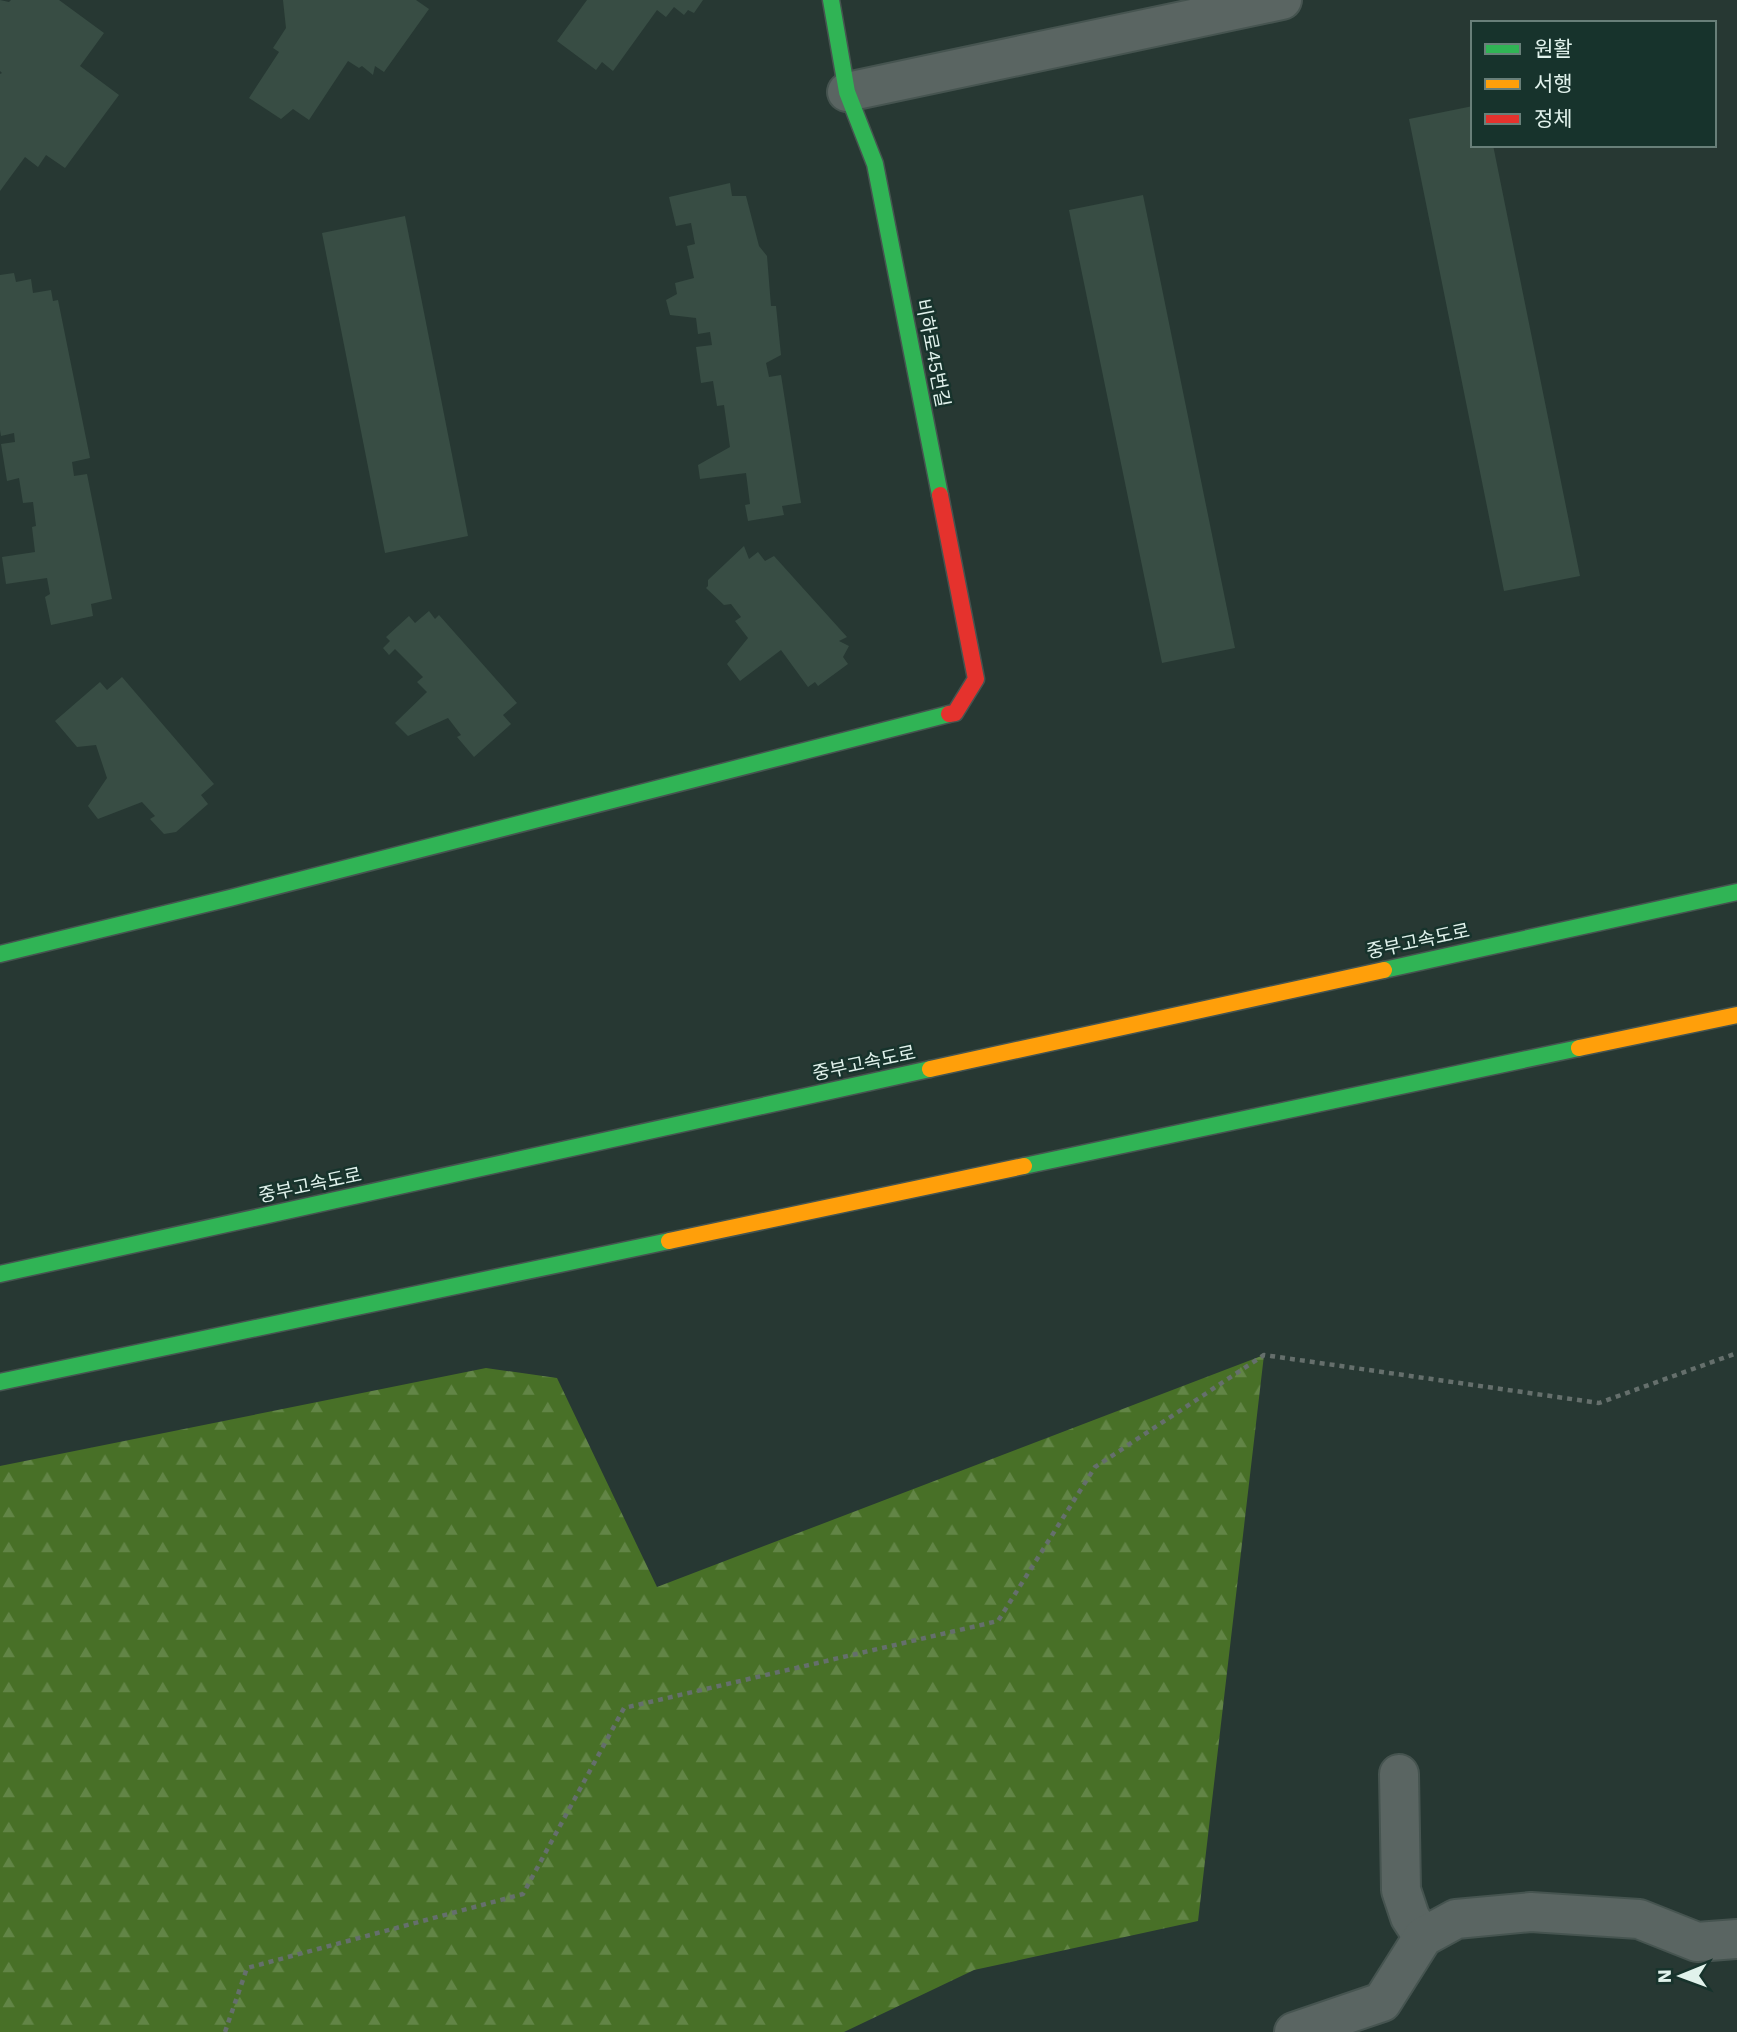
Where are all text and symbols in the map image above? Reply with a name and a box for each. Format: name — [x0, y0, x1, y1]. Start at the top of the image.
legend — [1471, 21, 1716, 147]
text: 원활 — [1534, 36, 1573, 61]
text: 서행 — [1534, 71, 1573, 96]
text: 정체 — [1534, 106, 1573, 131]
street label: 비하로45번길 — [911, 297, 955, 409]
street label: 중부고속도로 — [1364, 919, 1472, 963]
street label: 중부고속도로 — [810, 1041, 918, 1085]
street label: 중부고속도로 — [256, 1163, 364, 1207]
north arrow — [1646, 1941, 1716, 2011]
text: N — [1653, 1969, 1676, 1984]

